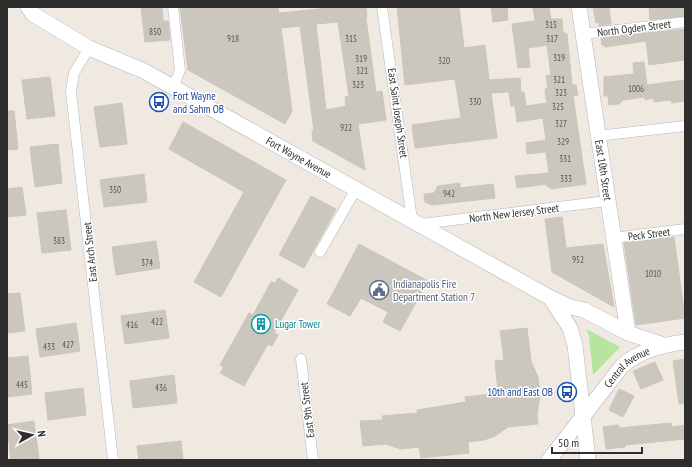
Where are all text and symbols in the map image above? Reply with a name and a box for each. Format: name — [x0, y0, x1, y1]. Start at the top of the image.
street label: North Ogden Street — [596, 17, 672, 39]
house number: 315 — [545, 19, 557, 30]
house number: 850 — [149, 26, 161, 37]
house number: 918 — [227, 33, 239, 44]
house number: 315 — [345, 33, 357, 44]
house number: 317 — [546, 33, 558, 44]
house number: 319 — [553, 52, 565, 63]
house number: 319 — [355, 53, 367, 64]
house number: 320 — [438, 55, 450, 66]
house number: 321 — [356, 65, 368, 76]
street label: East Saint Joseph Street — [385, 67, 411, 159]
house number: 321 — [553, 74, 565, 85]
house number: 323 — [352, 79, 364, 90]
house number: 1006 — [628, 83, 644, 94]
house number: 323 — [555, 87, 567, 98]
place label: Fort Wayne and Sahm OB — [173, 89, 224, 116]
bus stop icon: Fort Wayne and Sahm OB — [148, 91, 170, 113]
house number: 330 — [469, 96, 481, 107]
house number: 325 — [552, 101, 564, 112]
house number: 327 — [555, 118, 567, 129]
house number: 922 — [340, 122, 352, 133]
street label: Fort Wayne Avenue — [264, 134, 334, 181]
house number: 329 — [557, 136, 569, 147]
street label: East 10th Street — [592, 139, 615, 201]
house number: 331 — [559, 153, 571, 164]
house number: 333 — [560, 173, 572, 184]
house number: 350 — [109, 184, 121, 195]
house number: 942 — [443, 188, 455, 199]
street label: North New Jersey Street — [468, 201, 560, 225]
street label: East Arch Street — [80, 221, 100, 283]
street label: Peck Street — [627, 224, 671, 244]
house number: 383 — [53, 235, 65, 246]
house number: 952 — [572, 254, 584, 265]
house number: 374 — [141, 257, 153, 268]
house number: 1010 — [645, 268, 661, 279]
place label: Indianapolis Fire Department Station 7 — [393, 277, 475, 304]
public building icon: Indianapolis Fire Department Station 7 — [368, 279, 390, 301]
building icon: Lugar Tower — [250, 313, 272, 335]
house number: 422 — [151, 316, 163, 327]
place label: Lugar Tower — [275, 317, 321, 331]
house number: 416 — [126, 319, 138, 330]
house number: 427 — [62, 339, 74, 350]
house number: 433 — [43, 341, 55, 352]
street label: Central Avenue — [601, 343, 652, 390]
house number: 445 — [16, 379, 28, 390]
street label: East 9th Street — [297, 381, 317, 439]
bus stop icon: 10th and East OB — [556, 381, 578, 403]
house number: 436 — [155, 382, 167, 393]
place label: 10th and East OB — [487, 385, 553, 399]
north arrow — [12, 415, 52, 455]
scale bar — [552, 429, 642, 455]
text: N — [35, 430, 49, 438]
text: 50 m — [558, 435, 579, 450]

